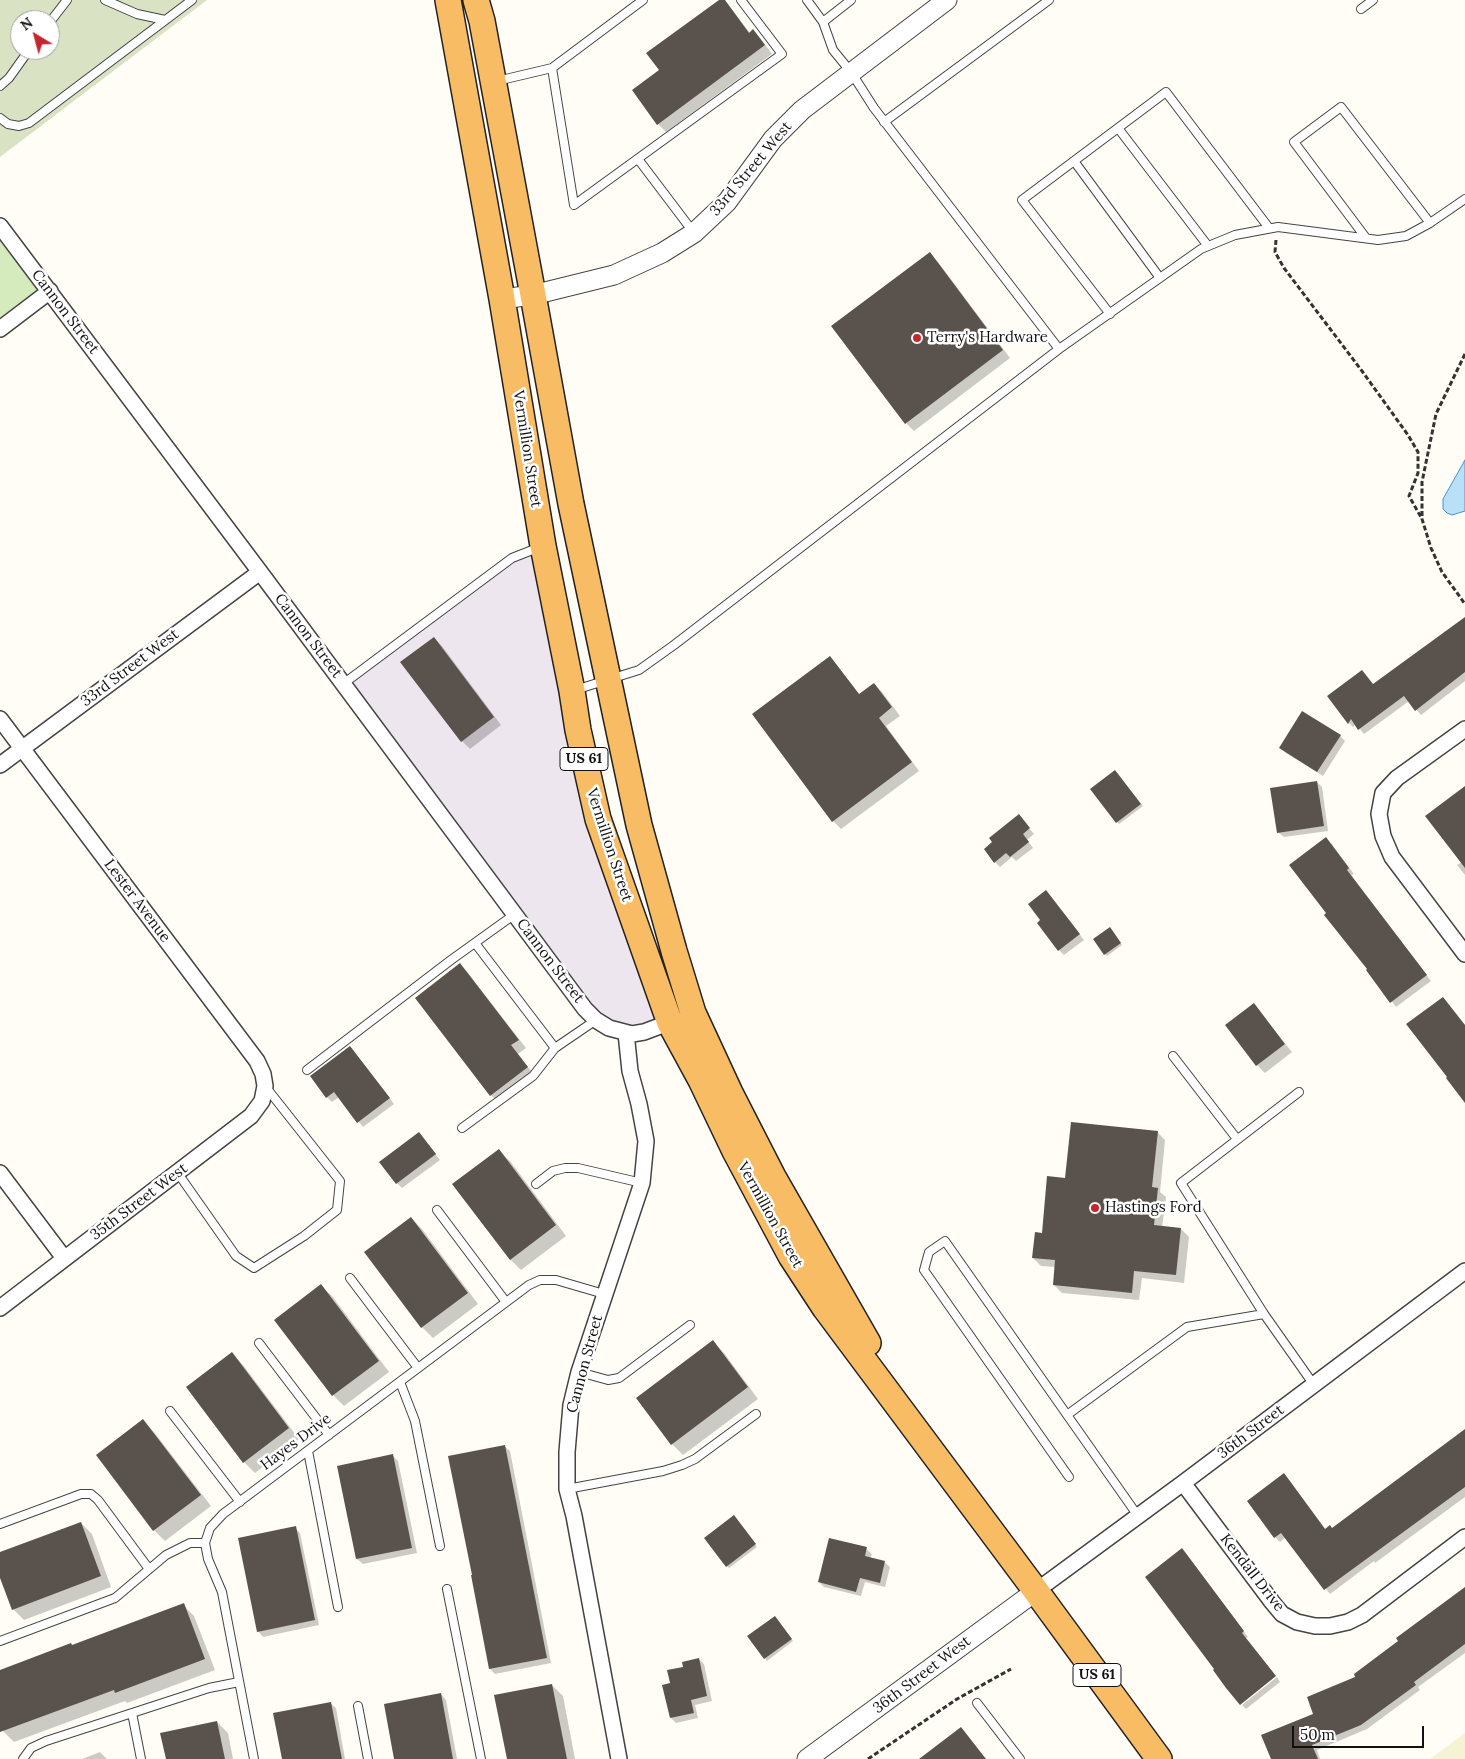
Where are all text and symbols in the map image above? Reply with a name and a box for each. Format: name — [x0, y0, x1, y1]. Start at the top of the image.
north arrow — [10, 10, 60, 60]
text: N — [17, 13, 36, 34]
street label: 33rd Street West — [706, 118, 796, 220]
street label: Cannon Street — [27, 266, 103, 358]
place label: Terry's Hardware — [927, 329, 1048, 347]
marker: Terry's Hardware — [911, 332, 923, 344]
street label: Vermillion Street — [509, 389, 545, 509]
street label: Cannon Street — [270, 590, 346, 682]
street label: 33rd Street West — [78, 625, 182, 711]
road number: US 61 — [560, 748, 608, 771]
street label: Vermillion Street — [582, 786, 636, 904]
street label: Lester Avenue — [100, 856, 174, 946]
street label: Cannon Street — [512, 915, 588, 1007]
street label: Vermillion Street — [733, 1159, 807, 1271]
street label: 35th Street West — [87, 1160, 191, 1244]
place label: Hastings Ford — [1105, 1199, 1202, 1217]
marker: Hastings Ford — [1089, 1202, 1101, 1214]
street label: Cannon Street — [563, 1313, 607, 1415]
street label: 36th Street — [1214, 1401, 1288, 1463]
street label: Hayes Drive — [257, 1410, 335, 1474]
street label: Kendall Drive — [1216, 1531, 1288, 1615]
street label: 36th Street West — [870, 1632, 974, 1718]
road number: US 61 — [1073, 1664, 1121, 1686]
scale bar — [1295, 1716, 1428, 1748]
text: 50 m — [1300, 1725, 1335, 1744]

